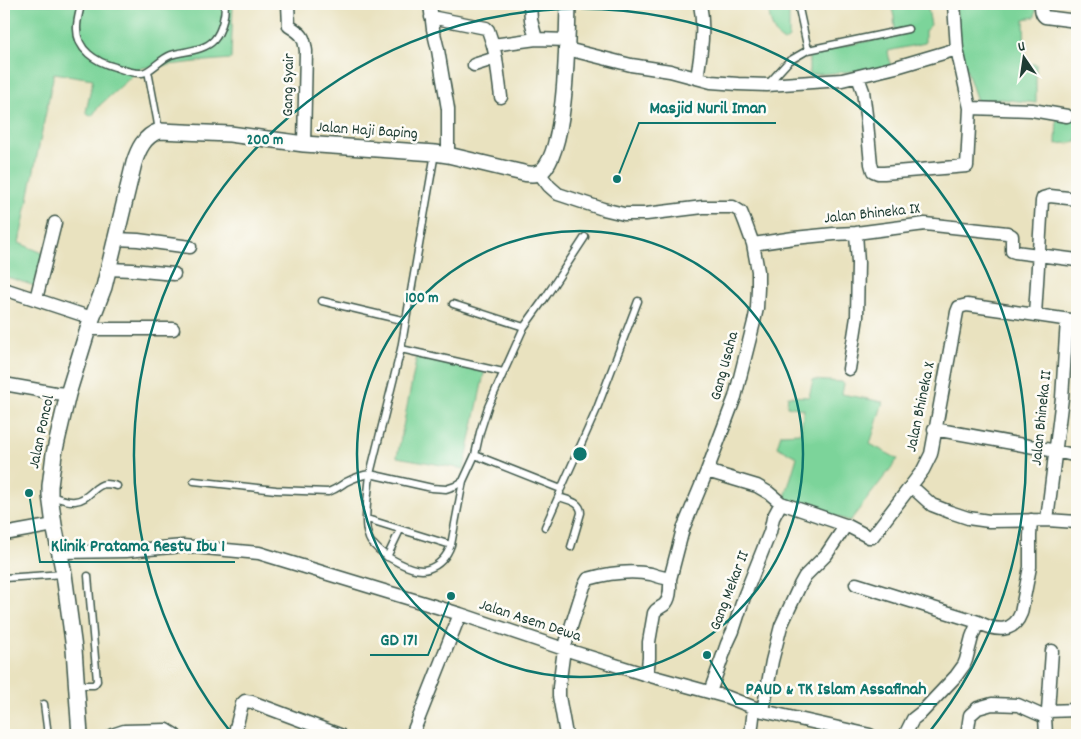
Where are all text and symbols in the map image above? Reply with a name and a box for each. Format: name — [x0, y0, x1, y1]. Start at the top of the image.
north arrow — [998, 32, 1048, 82]
text: U — [1016, 37, 1027, 58]
street label: Gang Syair — [277, 53, 301, 117]
callout: Masjid Nuril Iman — [639, 90, 776, 123]
text: Masjid Nuril Iman — [650, 97, 766, 122]
street label: Jalan Haji Baping — [315, 116, 419, 146]
text: 200 m — [247, 130, 283, 152]
street label: Jalan Bhineka IX — [823, 197, 921, 230]
text: 100 m — [405, 288, 439, 310]
street label: Gang Usaha — [705, 329, 745, 403]
street label: Jalan Bhineka X — [900, 360, 942, 454]
street label: Jalan Bhineka II — [1026, 369, 1058, 467]
street label: Jalan Poncol — [23, 393, 61, 471]
centre of rings — [571, 445, 589, 463]
callout: Klinik Pratama Restu Ibu 1 — [40, 529, 235, 562]
text: Klinik Pratama Restu Ibu 1 — [51, 535, 225, 560]
street label: Gang Mekar II — [704, 548, 756, 634]
street label: Jalan Asem Dewa — [476, 594, 584, 648]
callout: GD 171 — [370, 622, 428, 655]
text: GD 171 — [380, 629, 418, 654]
callout: PAUD & TK Islam Assafinah — [736, 671, 937, 704]
text: PAUD & TK Islam Assafinah — [746, 678, 926, 703]

